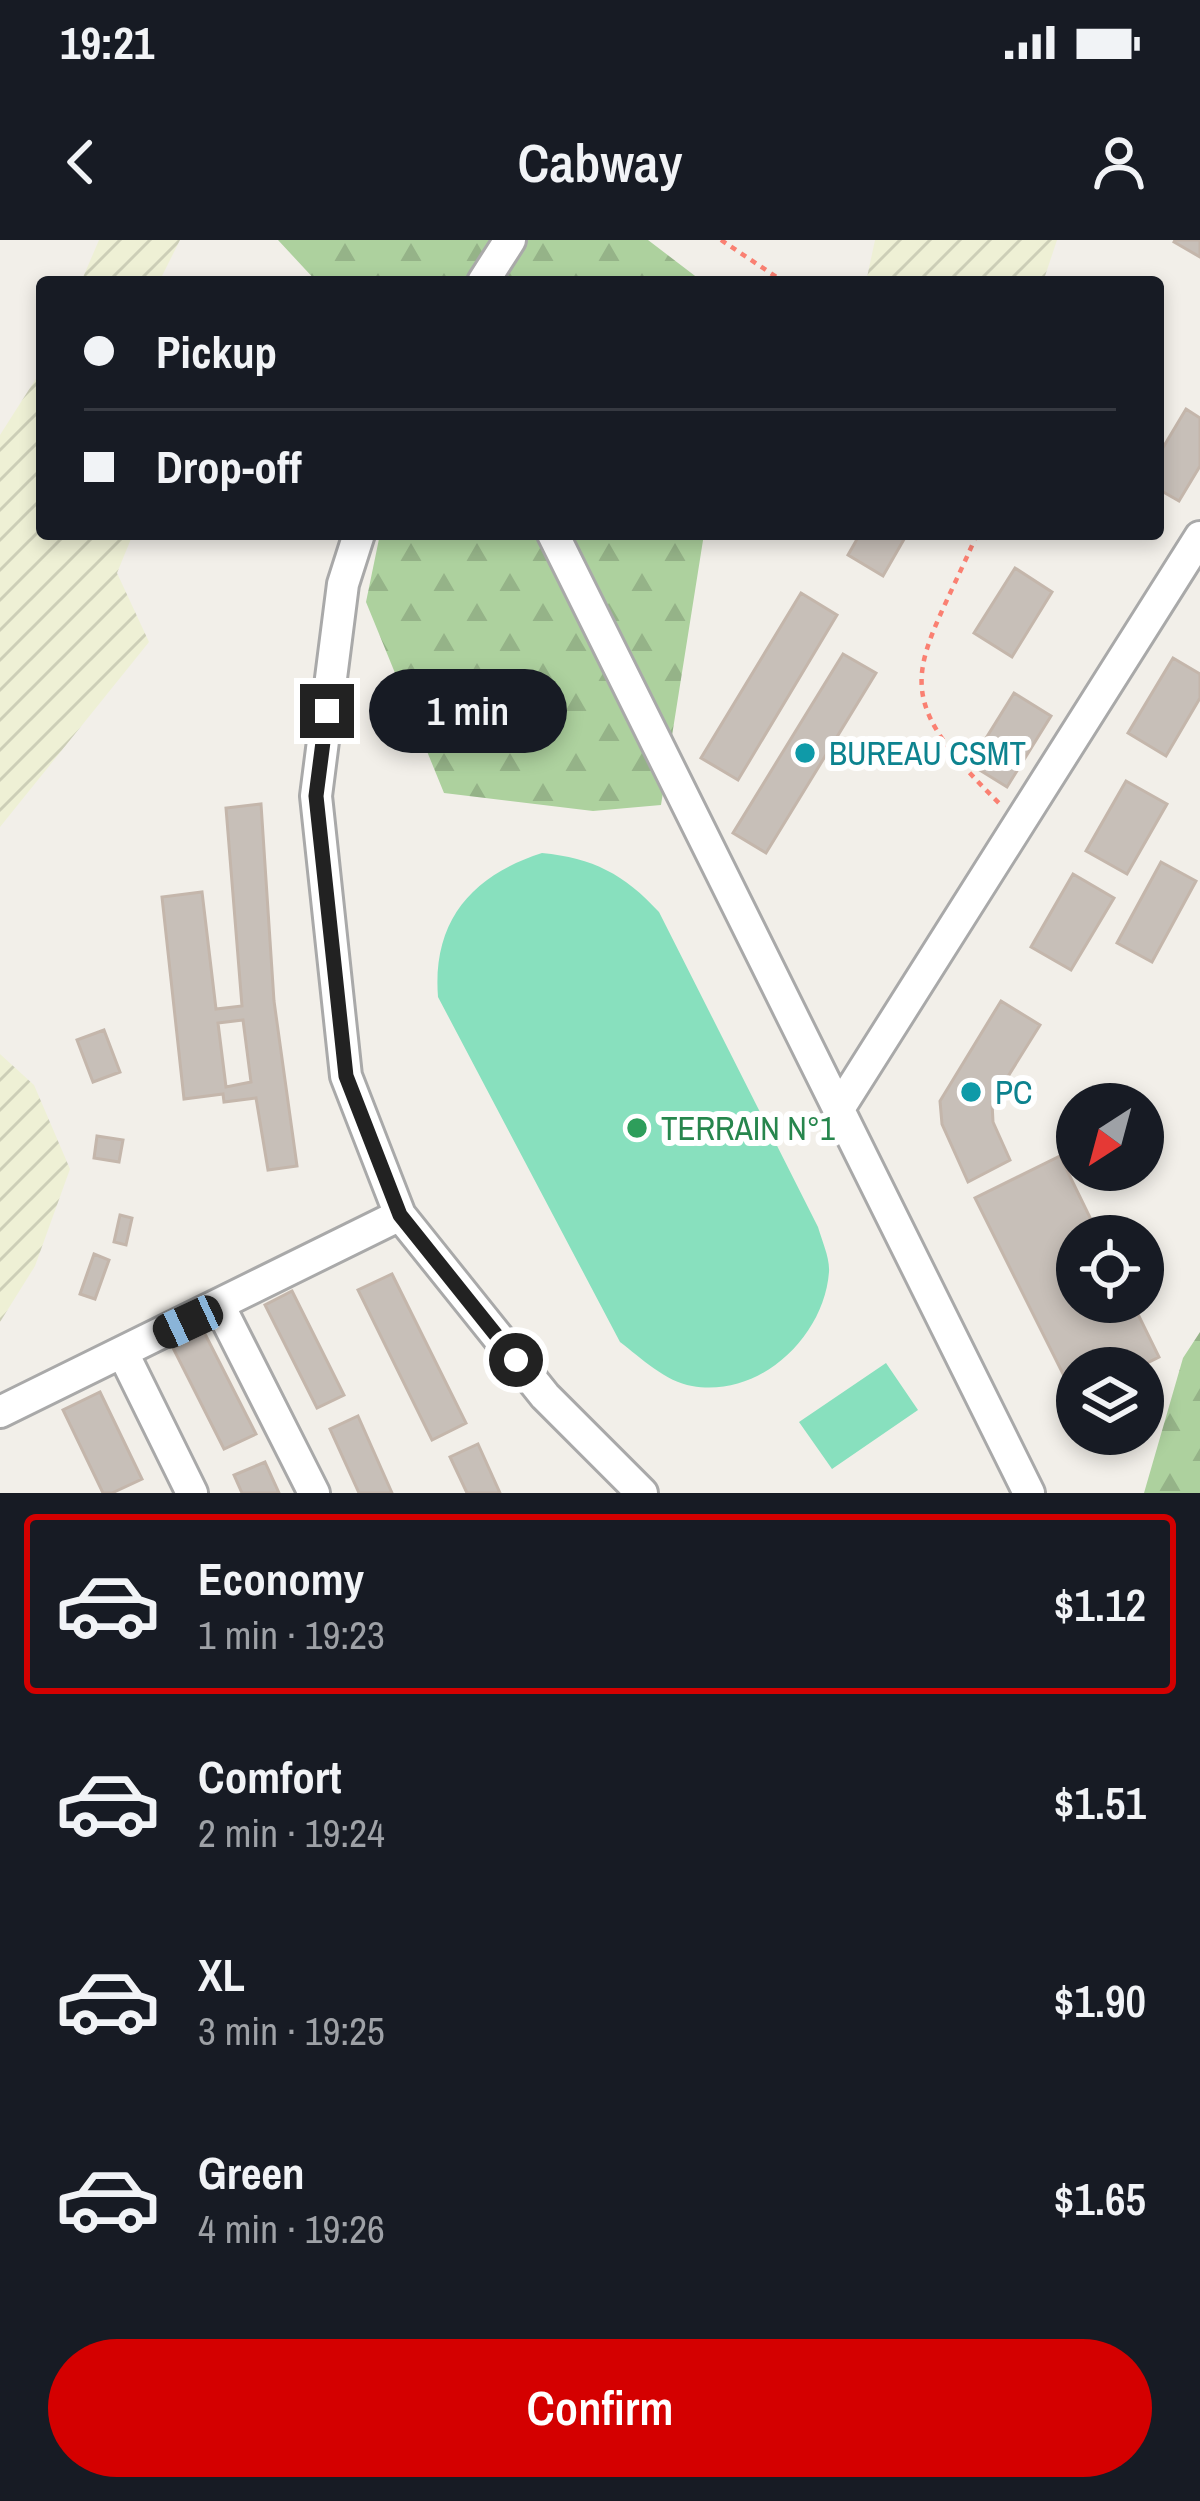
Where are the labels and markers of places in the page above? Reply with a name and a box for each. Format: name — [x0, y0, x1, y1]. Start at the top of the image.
place label: BUREAU CSMT — [829, 731, 1026, 775]
marker: BUREAU CSMT — [792, 740, 818, 766]
place label: PC — [995, 1070, 1033, 1114]
marker: PC — [958, 1079, 984, 1105]
place label: TERRAIN N°1 — [661, 1106, 835, 1150]
marker: TERRAIN N°1 — [624, 1115, 650, 1141]

